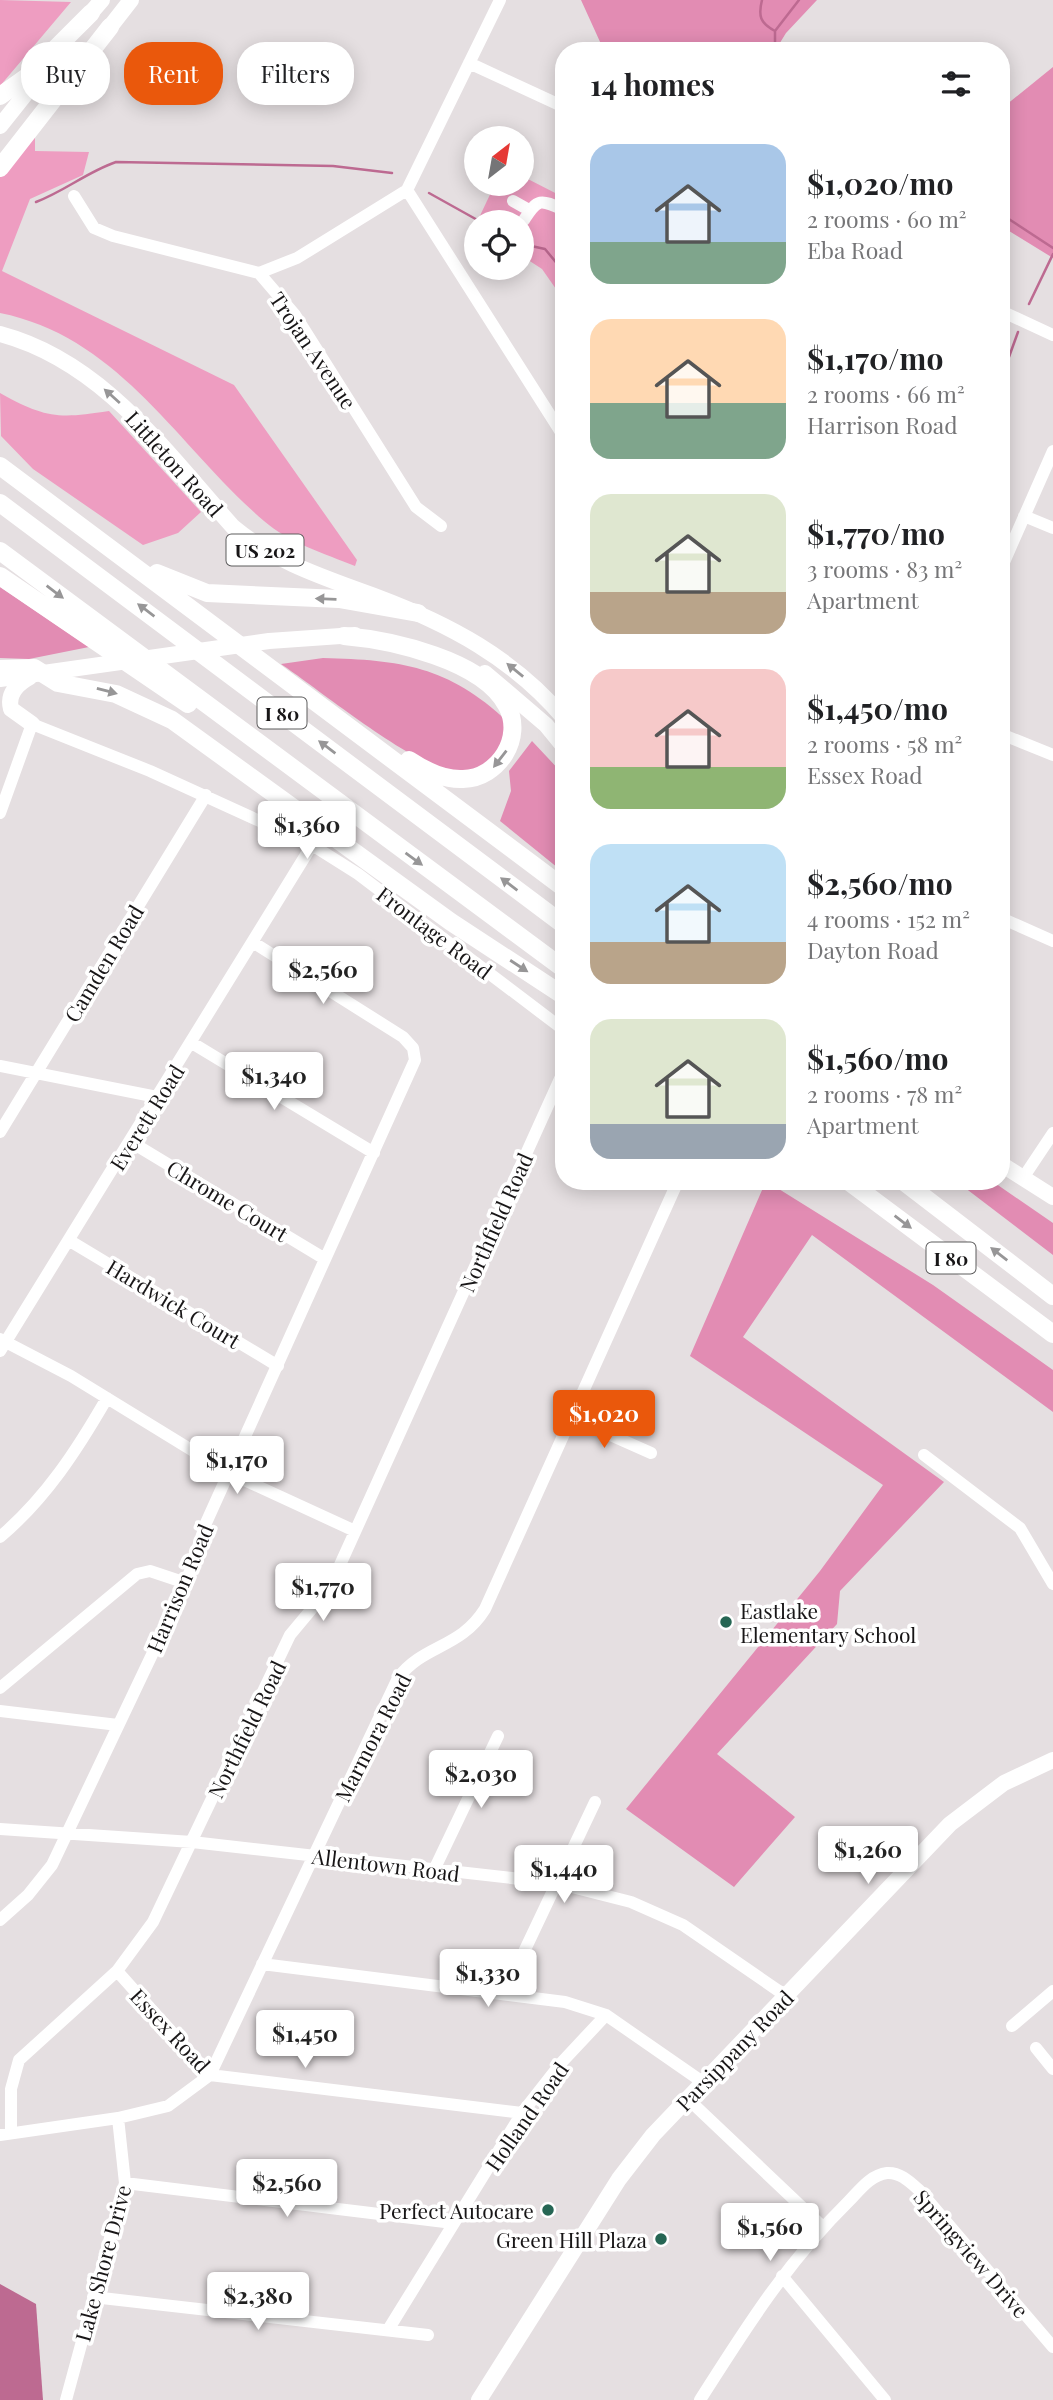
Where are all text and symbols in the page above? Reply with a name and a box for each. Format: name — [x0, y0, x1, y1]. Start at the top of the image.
chip: Buy — [21, 42, 110, 105]
chip: Rent — [124, 42, 223, 105]
chip: Filters — [237, 42, 354, 105]
text: 14 homes — [590, 64, 715, 104]
icon: filters — [937, 65, 975, 103]
north arrow — [464, 126, 534, 196]
map controls — [464, 126, 534, 280]
text: $1,020/mo — [807, 163, 953, 203]
icon: home — [646, 172, 730, 256]
text: 2 rooms · 60 m² — [807, 203, 967, 234]
button: locate — [464, 210, 534, 280]
text: Eba Road — [807, 234, 903, 265]
street label: Trojan Avenue — [264, 286, 364, 414]
text: $1,170/mo — [807, 338, 943, 378]
icon: home — [646, 347, 730, 431]
text: 2 rooms · 66 m² — [807, 378, 965, 409]
one-way arrow — [103, 388, 121, 404]
street label: Littleton Road — [120, 404, 230, 522]
text: Harrison Road — [807, 409, 958, 440]
text: $1,770/mo — [807, 513, 945, 553]
icon: home — [646, 522, 730, 606]
road number: US 202 — [226, 534, 304, 566]
text: 3 rooms · 83 m² — [807, 553, 962, 584]
one-way arrow — [46, 584, 64, 598]
text: Apartment — [807, 584, 919, 615]
one-way arrow — [315, 593, 337, 604]
one-way arrow — [137, 603, 155, 618]
one-way arrow — [507, 663, 524, 678]
one-way arrow — [96, 687, 117, 697]
text: $1,450/mo — [807, 688, 948, 728]
icon: home — [646, 697, 730, 781]
road number: I 80 — [258, 698, 306, 728]
text: 2 rooms · 58 m² — [807, 728, 962, 759]
one-way arrow — [319, 740, 337, 755]
one-way arrow — [493, 749, 508, 767]
text: Essex Road — [807, 759, 923, 790]
pin: $1,360 — [250, 802, 364, 861]
text: $1,360 — [274, 808, 340, 839]
one-way arrow — [405, 852, 423, 866]
text: $2,560/mo — [807, 863, 953, 903]
icon: home — [646, 872, 730, 956]
one-way arrow — [500, 878, 518, 892]
street label: Frontage Road — [372, 879, 498, 985]
street label: Camden Road — [57, 899, 149, 1027]
text: 4 rooms · 152 m² — [807, 903, 970, 934]
text: Dayton Road — [807, 934, 939, 965]
pin: $2,560 — [266, 946, 380, 1006]
text: $2,560 — [288, 953, 358, 984]
one-way arrow — [509, 960, 528, 973]
text: $1,560/mo — [807, 1038, 949, 1078]
icon: home — [646, 1047, 730, 1131]
pin: $1,340 — [217, 1052, 331, 1112]
street label: Everett Road — [102, 1059, 190, 1175]
text: $1,340 — [241, 1059, 307, 1090]
text: 2 rooms · 78 m² — [807, 1078, 962, 1109]
text: Apartment — [807, 1109, 919, 1140]
street label: Northfield Road — [452, 1148, 538, 1296]
street label: Chrome Court — [162, 1153, 294, 1247]
one-way arrow — [894, 1215, 912, 1229]
road number: I 80 — [926, 1242, 976, 1274]
one-way arrow — [990, 1247, 1008, 1261]
street label: Hardwick Court — [102, 1252, 247, 1354]
pin: $1,020 — [547, 1390, 661, 1450]
text: $1,020 — [569, 1397, 639, 1428]
pin: $1,170 — [180, 1436, 294, 1496]
text: $1,170 — [206, 1443, 268, 1474]
street label: Harrison Road — [139, 1519, 219, 1657]
pin: $1,770 — [266, 1564, 380, 1623]
text: $1,770 — [291, 1570, 355, 1601]
place label: Eastlake Elementary School — [740, 1596, 916, 1648]
marker: Eastlake Elementary School — [718, 1614, 734, 1630]
street label: Northfield Road — [201, 1656, 291, 1802]
street label: Marmora Road — [328, 1668, 416, 1806]
pin: $2,030 — [424, 1750, 538, 1810]
text: $2,030 — [445, 1757, 517, 1788]
pin: $1,260 — [811, 1826, 925, 1886]
text: $1,260 — [834, 1833, 902, 1864]
street label: Allentown Road — [310, 1841, 462, 1887]
pin: $1,440 — [507, 1846, 621, 1905]
text: $1,440 — [530, 1852, 598, 1883]
pin: $1,330 — [431, 1950, 545, 2009]
text: $1,330 — [456, 1956, 520, 1987]
street label: Essex Road — [125, 1982, 217, 2078]
street label: Parsippany Road — [669, 1984, 799, 2116]
pin: $1,450 — [248, 2010, 362, 2070]
text: $1,450 — [272, 2017, 338, 2048]
street label: Holland Road — [478, 2056, 574, 2176]
pin: $2,560 — [230, 2160, 344, 2219]
text: $2,560 — [252, 2166, 322, 2197]
street label: Lake Shore Drive — [68, 2182, 136, 2344]
street label: Springview Drive — [908, 2183, 1036, 2323]
place label: Perfect Autocare — [379, 2196, 534, 2224]
marker: Perfect Autocare — [540, 2202, 556, 2218]
pin: $1,560 — [713, 2204, 827, 2263]
text: $1,560 — [737, 2210, 803, 2241]
place label: Green Hill Plaza — [496, 2225, 648, 2253]
marker: Green Hill Plaza — [653, 2231, 669, 2247]
pin: $2,380 — [201, 2272, 315, 2332]
text: $2,380 — [223, 2279, 293, 2310]

